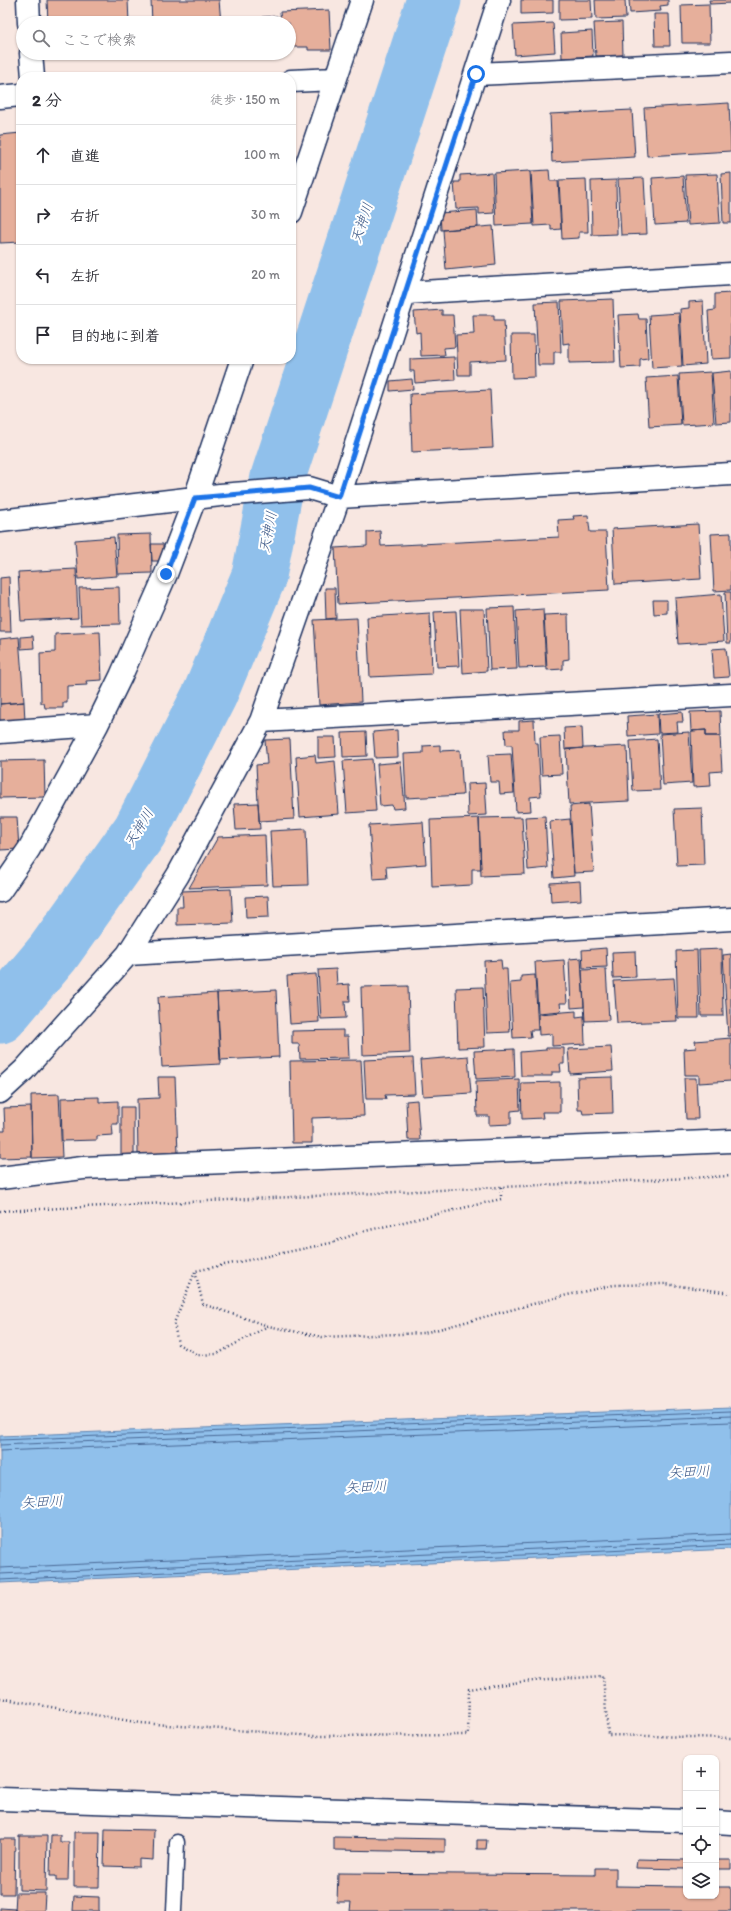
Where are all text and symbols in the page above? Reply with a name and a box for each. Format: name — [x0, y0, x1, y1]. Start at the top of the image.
search box — [16, 16, 296, 60]
icon: search — [30, 27, 52, 49]
text: ここで検索 — [62, 31, 137, 49]
route start — [467, 65, 485, 83]
text: 2 分 — [32, 90, 62, 110]
text: 徒歩 · 150 m — [210, 92, 280, 107]
icon: ahead — [32, 144, 54, 166]
text: 直進 — [70, 147, 100, 165]
text: 100 m — [244, 147, 280, 162]
water label: 天神川 — [347, 200, 377, 246]
icon: right — [32, 204, 54, 226]
text: 右折 — [70, 207, 100, 225]
text: 30 m — [251, 207, 280, 222]
icon: left — [32, 264, 54, 286]
text: 左折 — [70, 267, 100, 285]
text: 20 m — [251, 267, 280, 282]
icon: arrive — [32, 324, 54, 346]
text: 目的地に到着 — [70, 327, 160, 345]
water label: 天神川 — [256, 510, 280, 554]
route end — [157, 565, 175, 583]
water label: 天神川 — [121, 806, 157, 850]
water label: 矢田川 — [668, 1462, 710, 1482]
water label: 矢田川 — [345, 1477, 387, 1497]
water label: 矢田川 — [21, 1492, 63, 1512]
map controls — [683, 1755, 719, 1899]
button: + — [683, 1755, 719, 1791]
button: − — [683, 1791, 719, 1827]
button: locate — [683, 1827, 719, 1863]
button: layers — [683, 1863, 719, 1899]

